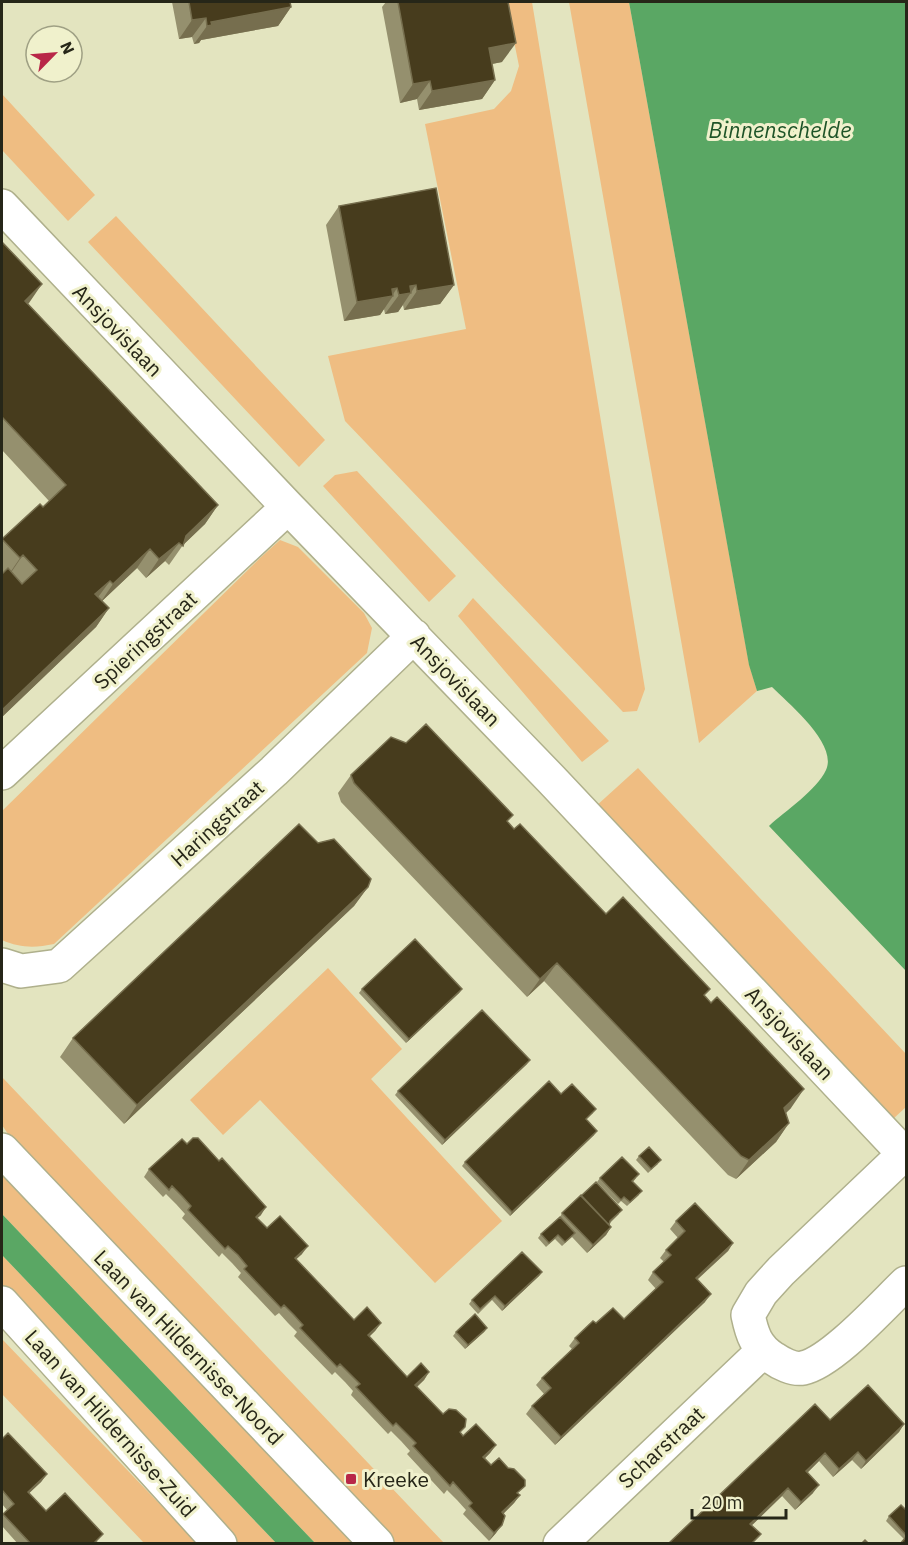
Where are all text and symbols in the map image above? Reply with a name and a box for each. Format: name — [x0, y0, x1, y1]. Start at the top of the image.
north arrow — [24, 24, 84, 84]
text: N — [56, 38, 79, 57]
water label: Binnenschelde — [709, 115, 851, 144]
street label: Ansjovislaan — [67, 278, 169, 382]
street label: Spieringstraat — [87, 585, 203, 695]
street label: Ansjovislaan — [405, 628, 507, 732]
street label: Haringstraat — [164, 773, 270, 873]
street label: Ansjovislaan — [739, 980, 841, 1086]
street label: Laan van Hildernisse-Noord — [88, 1243, 290, 1451]
street label: Laan van Hildernisse-Zuid — [19, 1323, 203, 1523]
street label: Scharstraat — [612, 1400, 710, 1494]
place label: Kreeke — [363, 1465, 429, 1493]
marker: Kreeke — [344, 1472, 358, 1486]
scale bar — [692, 1482, 786, 1520]
text: 20 m — [701, 1491, 743, 1514]

